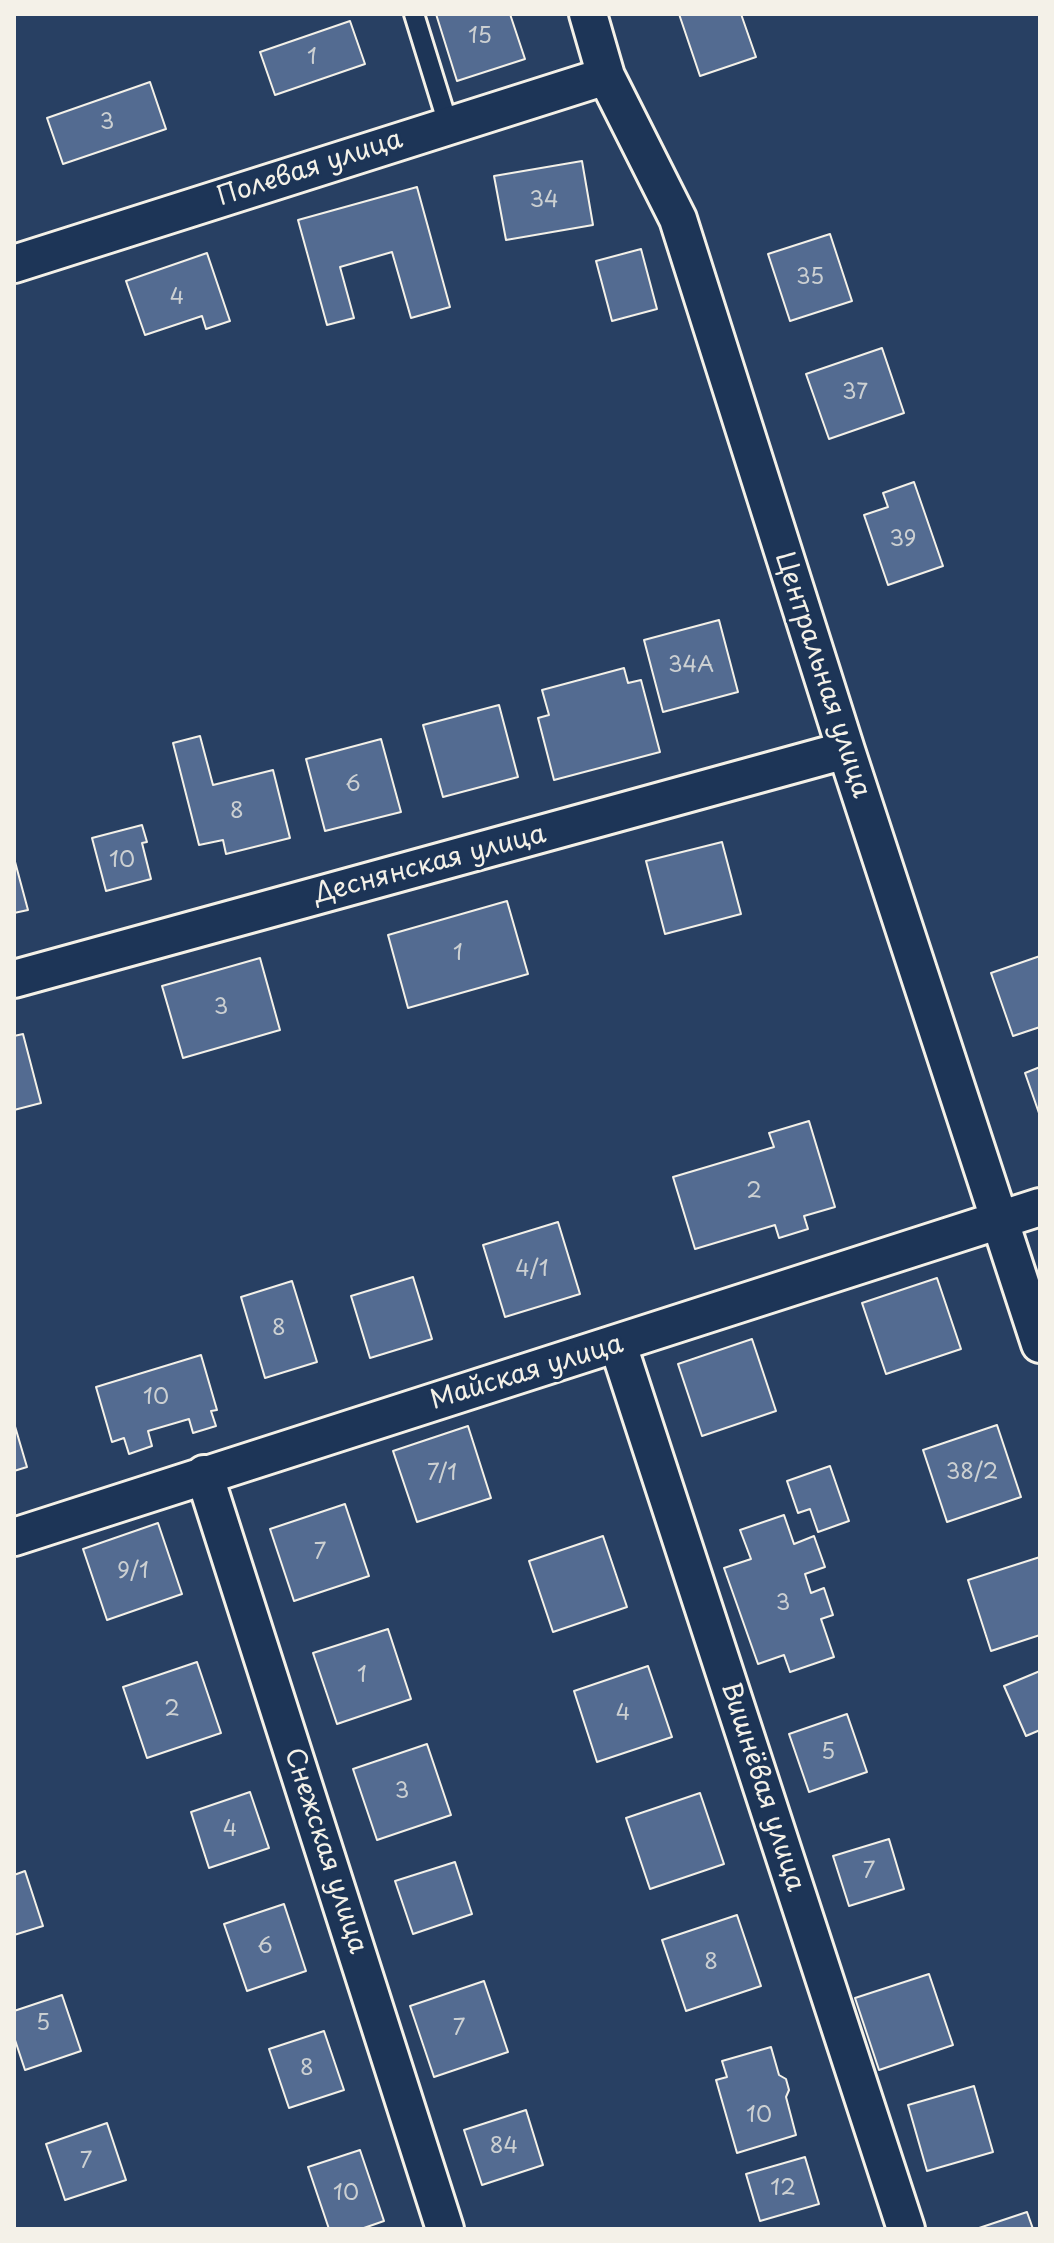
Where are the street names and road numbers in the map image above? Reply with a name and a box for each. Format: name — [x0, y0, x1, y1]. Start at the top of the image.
street label: Полевая улица — [213, 124, 407, 214]
street label: Центральная улица — [768, 548, 876, 802]
street label: Деснянская улица — [311, 819, 549, 911]
street label: Майская улица — [427, 1329, 627, 1417]
street label: Вишнёвая улица — [714, 1679, 810, 1895]
street label: Снежская улица — [277, 1744, 373, 1958]

